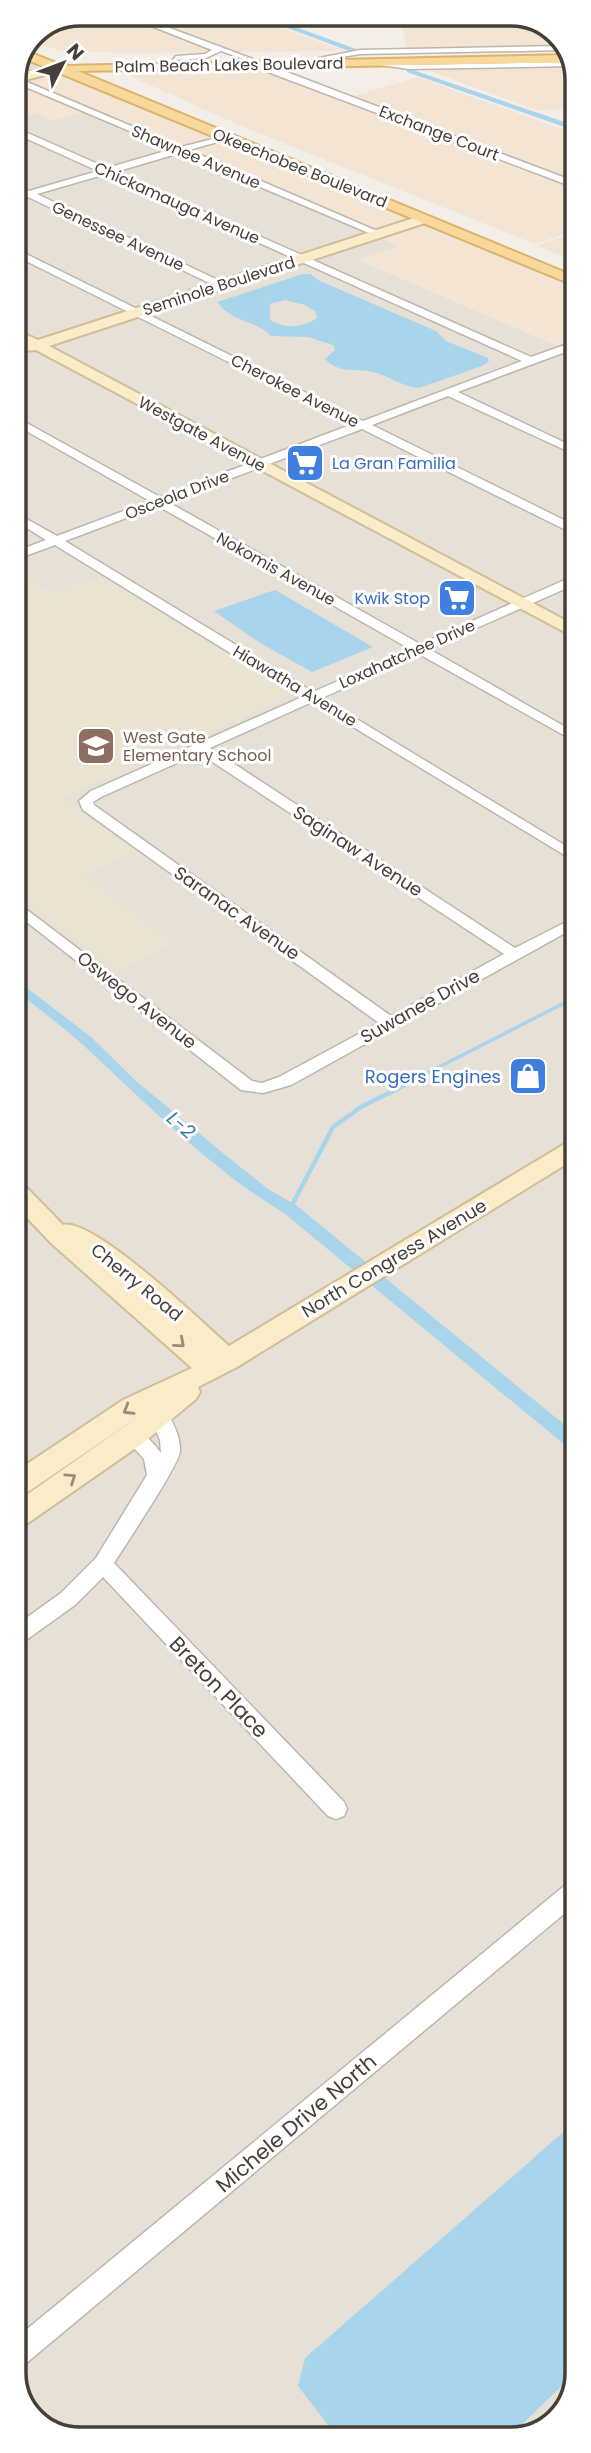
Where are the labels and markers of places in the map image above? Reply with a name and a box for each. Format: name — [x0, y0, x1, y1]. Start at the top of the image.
supermarket icon: La Gran Familia — [284, 442, 326, 484]
place label: La Gran Familia — [332, 452, 456, 475]
supermarket icon: Kwik Stop — [436, 577, 478, 619]
place label: Kwik Stop — [355, 587, 430, 610]
school or university icon: West Gate Elementary School — [75, 725, 117, 767]
place label: West Gate Elementary School — [123, 726, 271, 767]
shop icon: Rogers Engines — [507, 1055, 549, 1097]
place label: Rogers Engines — [365, 1064, 501, 1089]

